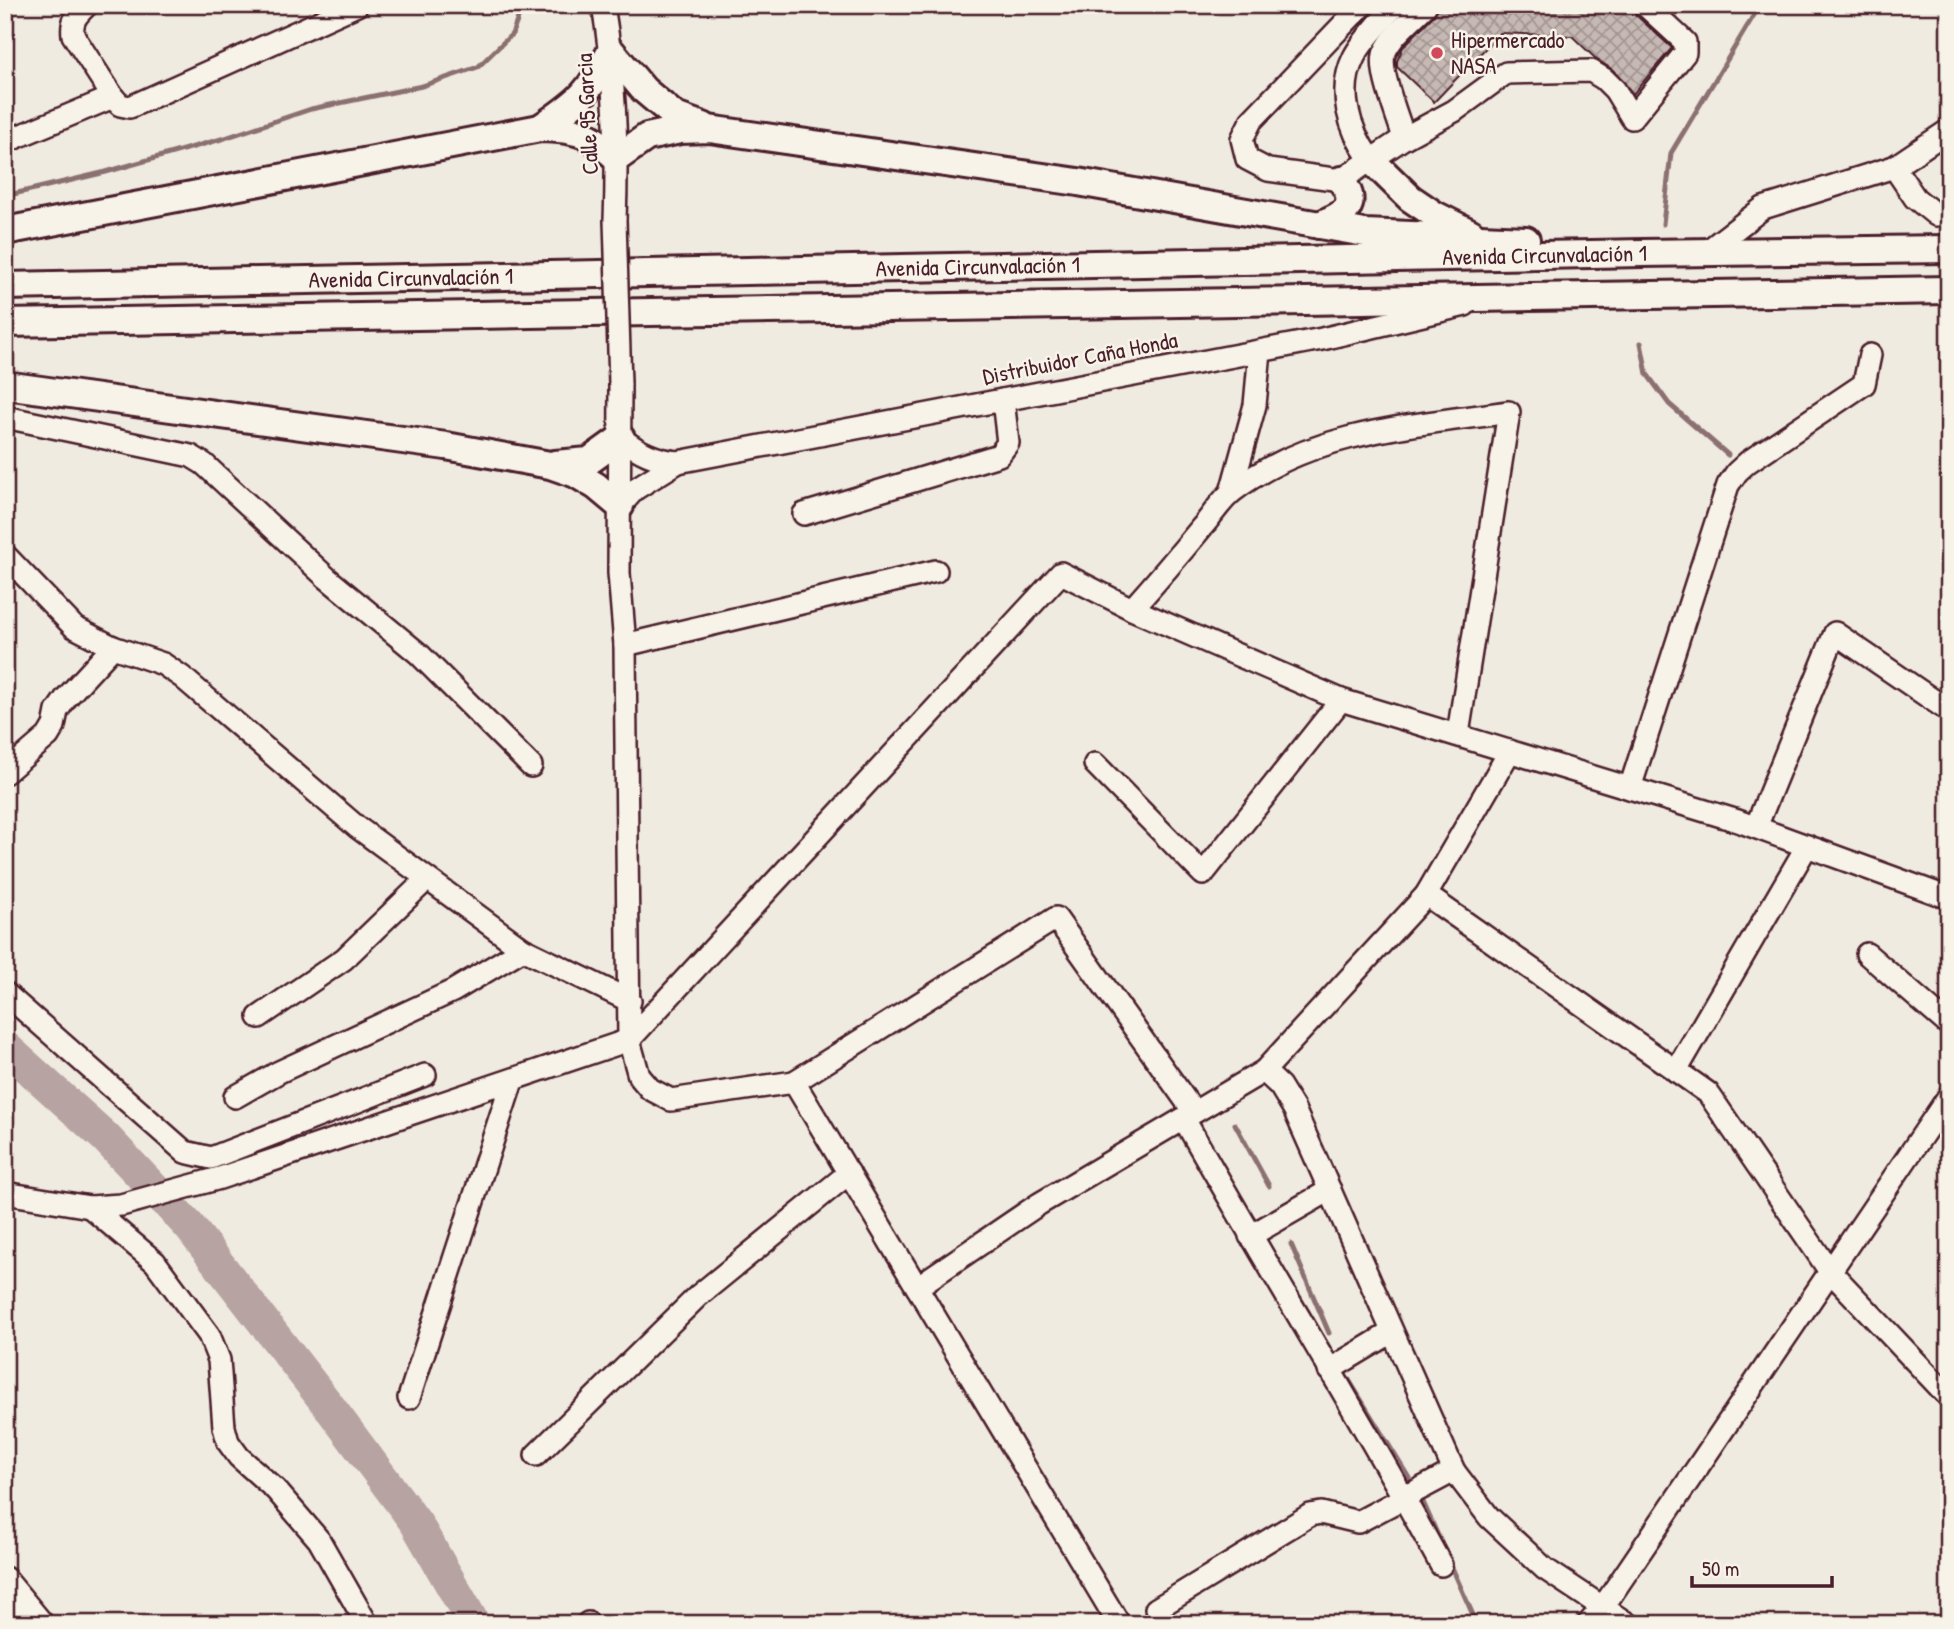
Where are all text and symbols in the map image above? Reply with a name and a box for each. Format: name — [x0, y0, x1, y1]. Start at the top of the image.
place label: Hipermercado NASA — [1451, 24, 1565, 81]
marker: Hipermercado NASA — [1429, 45, 1445, 61]
street label: Calle 95 Garcia — [568, 53, 605, 175]
street label: Avenida Circunvalación 1 — [1442, 237, 1647, 272]
street label: Avenida Circunvalación 1 — [875, 248, 1080, 283]
street label: Avenida Circunvalación 1 — [308, 260, 513, 295]
street label: Distribuidor Caña Honda — [980, 323, 1180, 392]
scale bar — [1692, 1545, 1832, 1589]
text: 50 m — [1702, 1554, 1739, 1583]

